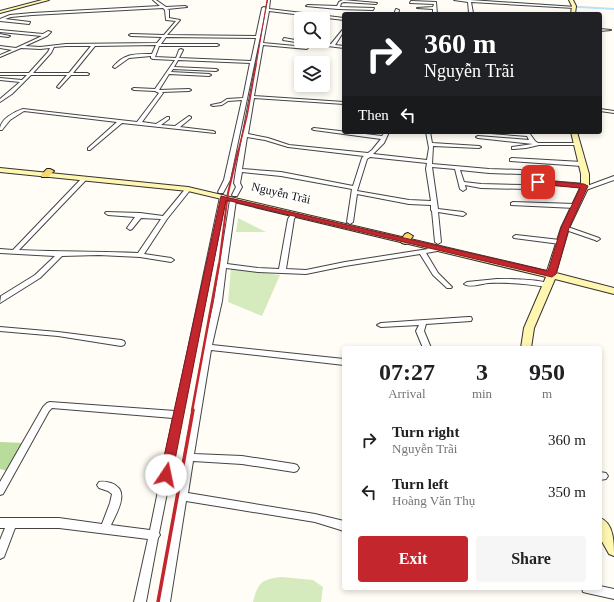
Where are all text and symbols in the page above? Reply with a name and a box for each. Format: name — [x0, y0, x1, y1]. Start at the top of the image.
map controls — [294, 12, 330, 92]
button: search — [294, 12, 330, 48]
icon: right — [358, 28, 410, 80]
text: 360 m — [424, 28, 496, 59]
button: layers — [294, 56, 330, 92]
text: Nguyễn Trãi — [424, 61, 515, 81]
icon: left — [397, 104, 419, 126]
text: Then — [358, 107, 389, 123]
pin — [521, 165, 555, 199]
icon: arrive — [527, 171, 549, 193]
street label: Nguyễn Trãi — [250, 179, 313, 207]
text: 07:27 — [379, 359, 435, 385]
text: 3 — [476, 359, 488, 385]
text: 950 — [529, 359, 565, 385]
text: Arrival — [388, 386, 426, 401]
text: min — [472, 386, 492, 401]
text: m — [542, 386, 552, 401]
text: Turn right — [392, 424, 459, 440]
icon: right — [358, 429, 380, 451]
text: 360 m — [548, 432, 586, 448]
text: Nguyễn Trãi — [392, 441, 457, 456]
position arrow — [145, 454, 187, 496]
text: Turn left — [392, 476, 449, 492]
icon: left — [358, 481, 380, 503]
text: 350 m — [548, 484, 586, 500]
text: Hoàng Văn Thụ — [392, 493, 475, 508]
button: Exit — [358, 536, 468, 582]
button: Share — [476, 536, 586, 582]

